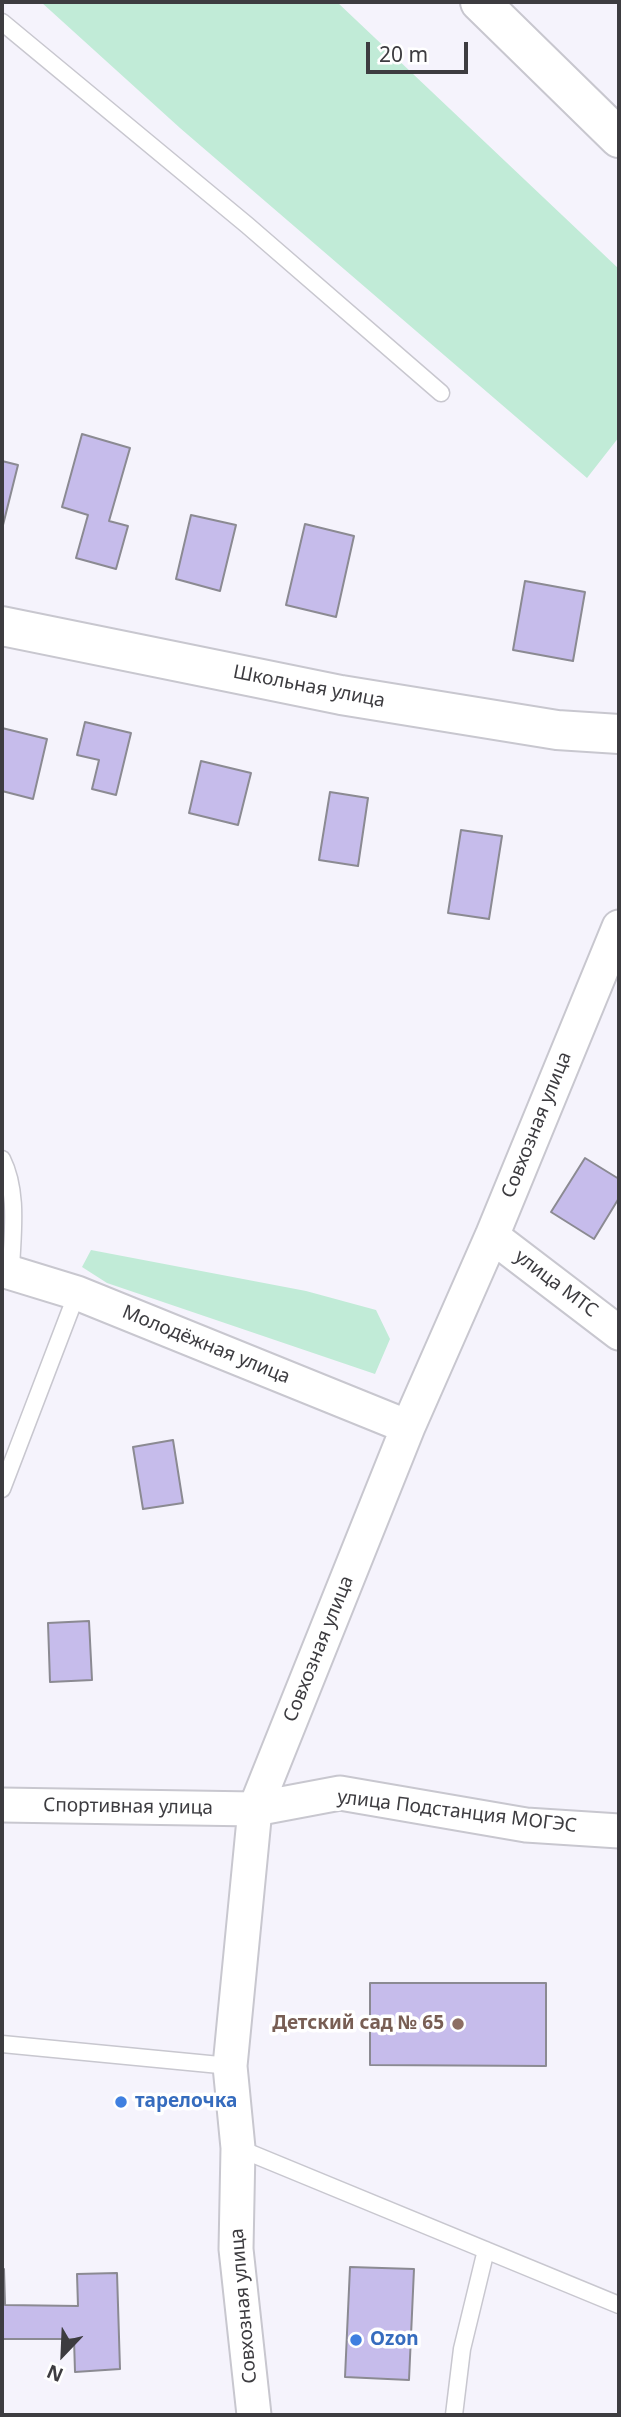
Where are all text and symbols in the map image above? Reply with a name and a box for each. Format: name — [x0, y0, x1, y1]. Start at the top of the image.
scale bar — [369, 28, 470, 72]
text: 20 m — [379, 40, 428, 68]
street label: Школьная улица — [231, 661, 387, 713]
street label: Совхозная улица — [497, 1049, 577, 1201]
street label: улица МТС — [510, 1245, 602, 1323]
street label: Молодёжная улица — [119, 1301, 293, 1389]
street label: Совхозная улица — [279, 1573, 359, 1725]
street label: улица Подстанция МОГЭС — [336, 1786, 578, 1838]
street label: Спортивная улица — [43, 1794, 213, 1820]
place label: Детский сад № 65 — [272, 2013, 444, 2035]
marker: Детский сад № 65 — [450, 2016, 466, 2032]
place label: тарелочка — [135, 2091, 237, 2113]
marker: тарелочка — [113, 2094, 129, 2110]
street label: Совхозная улица — [226, 2227, 262, 2385]
north arrow — [28, 2319, 98, 2389]
place label: Ozon — [370, 2329, 419, 2351]
marker: Ozon — [348, 2332, 364, 2348]
text: N — [43, 2358, 67, 2388]

